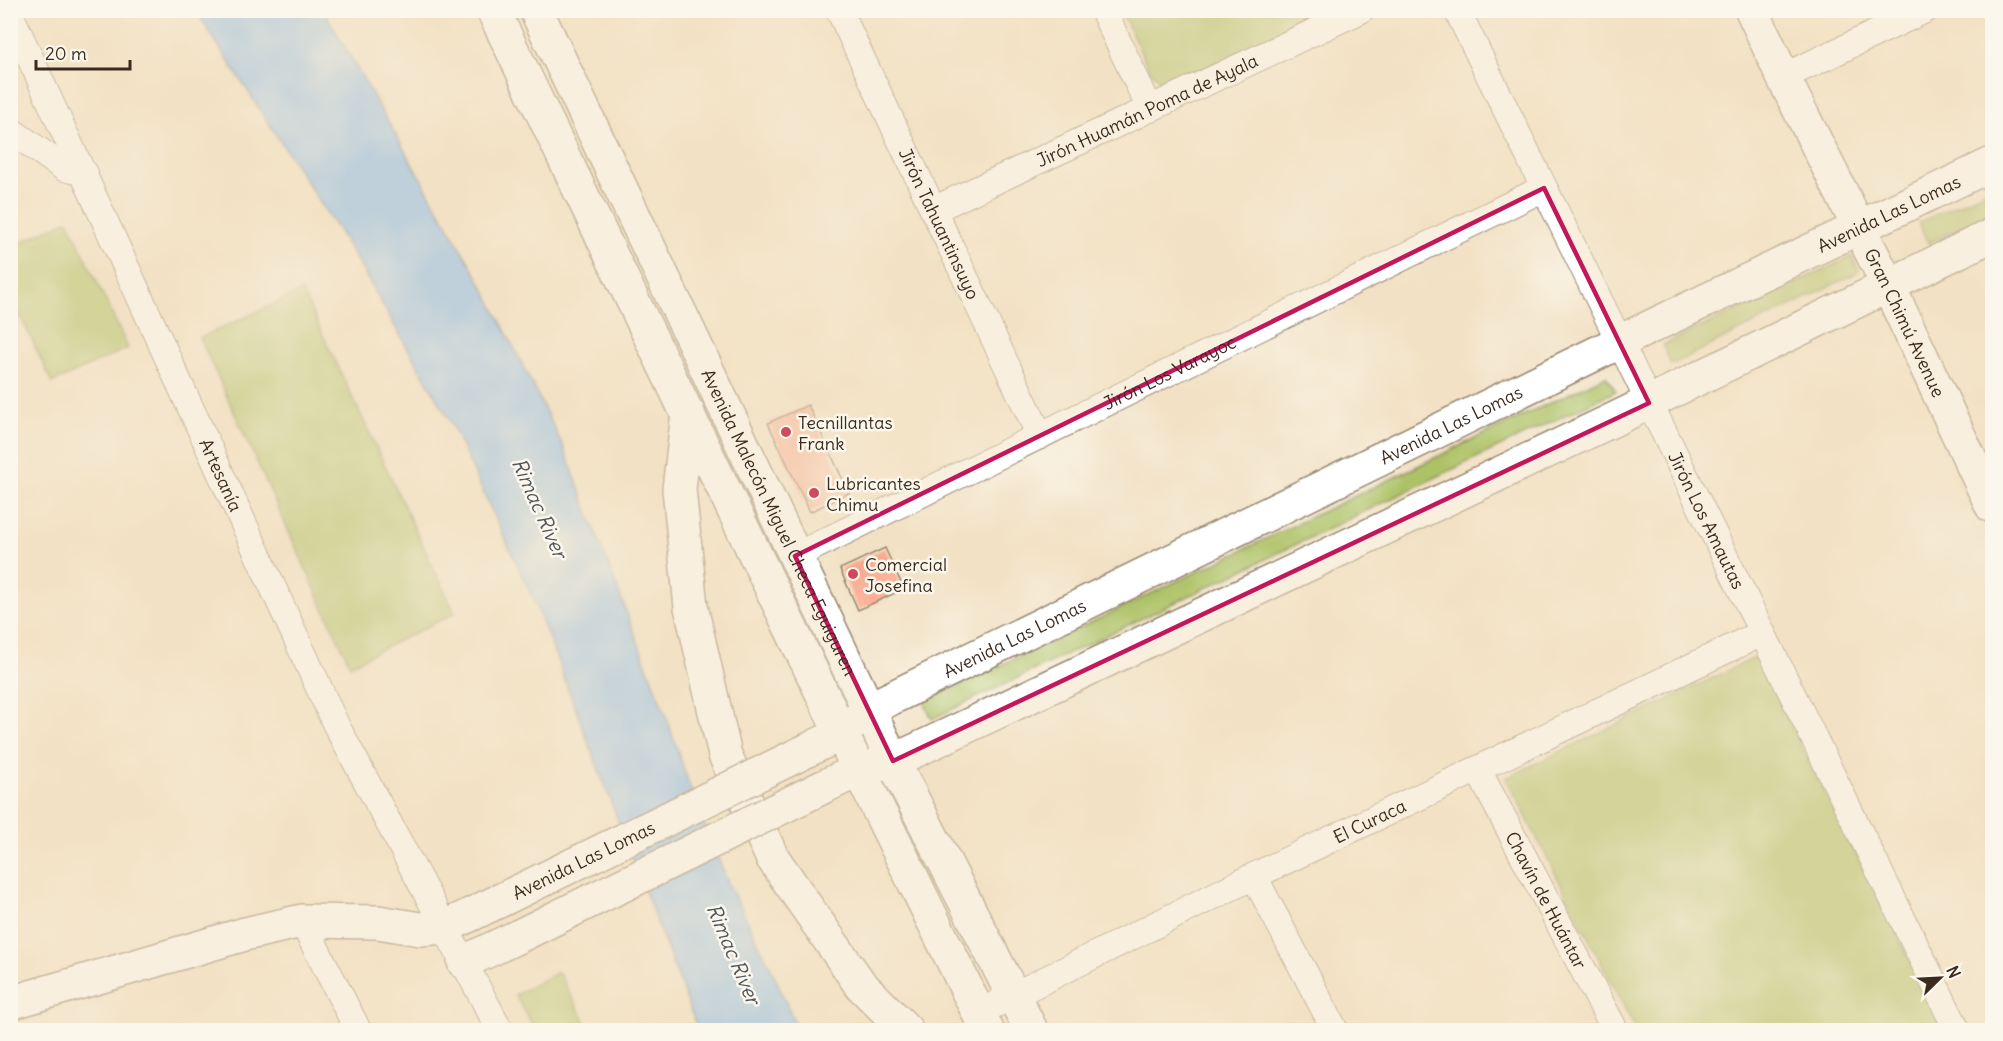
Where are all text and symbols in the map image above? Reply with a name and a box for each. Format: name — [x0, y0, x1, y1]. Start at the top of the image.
scale bar — [36, 33, 130, 71]
text: 20 m — [45, 42, 87, 65]
street label: Jirón Huamán Poma de Ayala — [1032, 48, 1261, 172]
street label: Jirón Tahuantinsuyo — [894, 144, 985, 303]
street label: Avenida Las Lomas — [1813, 169, 1964, 257]
street label: Gran Chimú Avenue — [1860, 244, 1951, 401]
street label: Jirón Los Varayoc — [1099, 330, 1240, 414]
street label: Avenida Malecón Miguel Checa Eguiguren — [697, 365, 862, 679]
street label: Avenida Las Lomas — [1376, 380, 1526, 469]
place label: Tecnillantas Frank — [798, 411, 893, 455]
marker: Tecnillantas Frank — [779, 425, 793, 439]
street label: Artesanía — [195, 435, 248, 515]
street label: Jirón Los Amautas — [1664, 447, 1750, 593]
water label: Rimac River — [507, 454, 574, 564]
place label: Lubricantes Chimu — [826, 472, 921, 516]
marker: Lubricantes Chimu — [807, 486, 821, 500]
place label: Comercial Josefina — [865, 553, 947, 597]
marker: Comercial Josefina — [846, 567, 860, 581]
street label: Avenida Las Lomas — [939, 593, 1090, 682]
street label: El Curaca — [1329, 794, 1409, 848]
street label: Avenida Las Lomas — [508, 815, 659, 904]
street label: Chavín de Huántar — [1501, 827, 1592, 973]
water label: Rimac River — [702, 900, 767, 1011]
north arrow — [1910, 948, 1970, 1008]
text: N — [1942, 963, 1965, 981]

